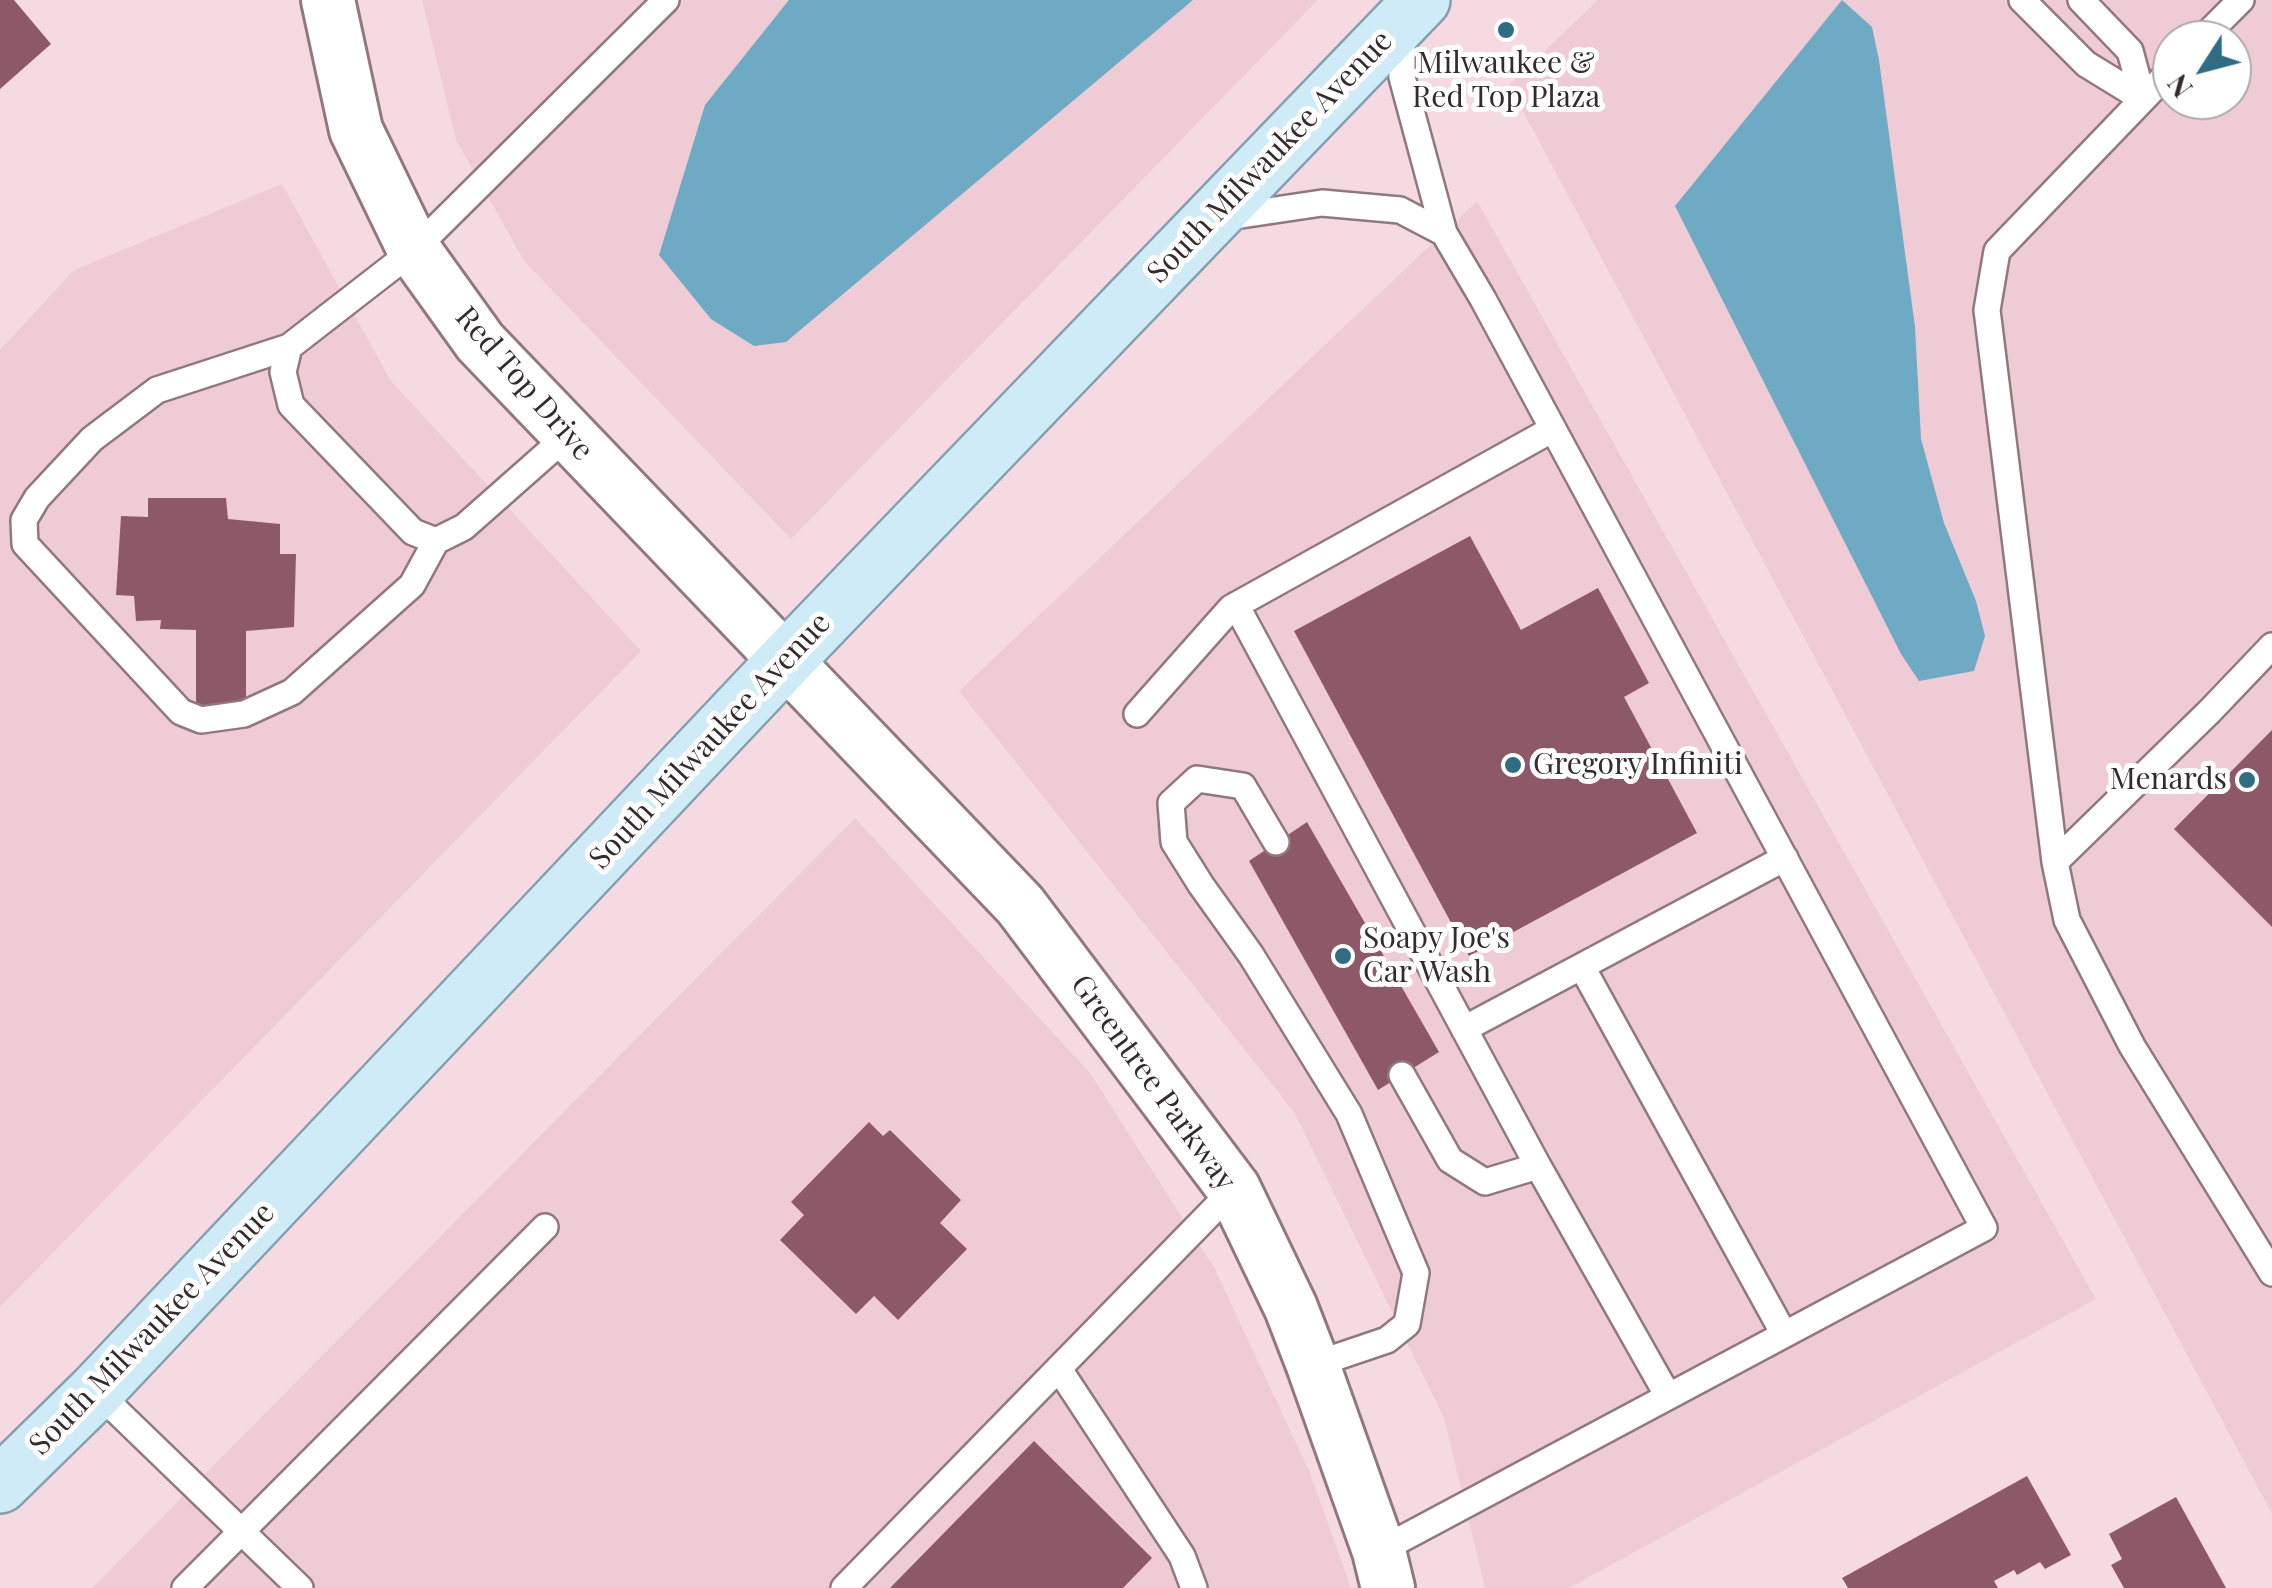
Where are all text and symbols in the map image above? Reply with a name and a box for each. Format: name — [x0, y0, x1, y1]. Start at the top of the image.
marker: Milwaukee & Red Top Plaza — [1495, 19, 1517, 41]
north arrow — [2152, 20, 2252, 120]
street label: South Milwaukee Avenue — [1140, 23, 1400, 291]
place label: Milwaukee & Red Top Plaza — [1412, 46, 1600, 116]
text: N — [2158, 68, 2200, 106]
street label: Red Top Drive — [448, 300, 600, 468]
street label: South Milwaukee Avenue — [582, 605, 838, 877]
place label: Gregory Infiniti — [1533, 747, 1743, 783]
marker: Gregory Infiniti — [1502, 754, 1524, 776]
place label: Menards — [2110, 762, 2227, 798]
marker: Menards — [2236, 769, 2258, 791]
place label: Soapy Joe's Car Wash — [1363, 921, 1510, 992]
marker: Soapy Joe's Car Wash — [1332, 945, 1354, 967]
street label: Greentree Parkway — [1063, 968, 1243, 1198]
street label: South Milwaukee Avenue — [22, 1195, 282, 1463]

